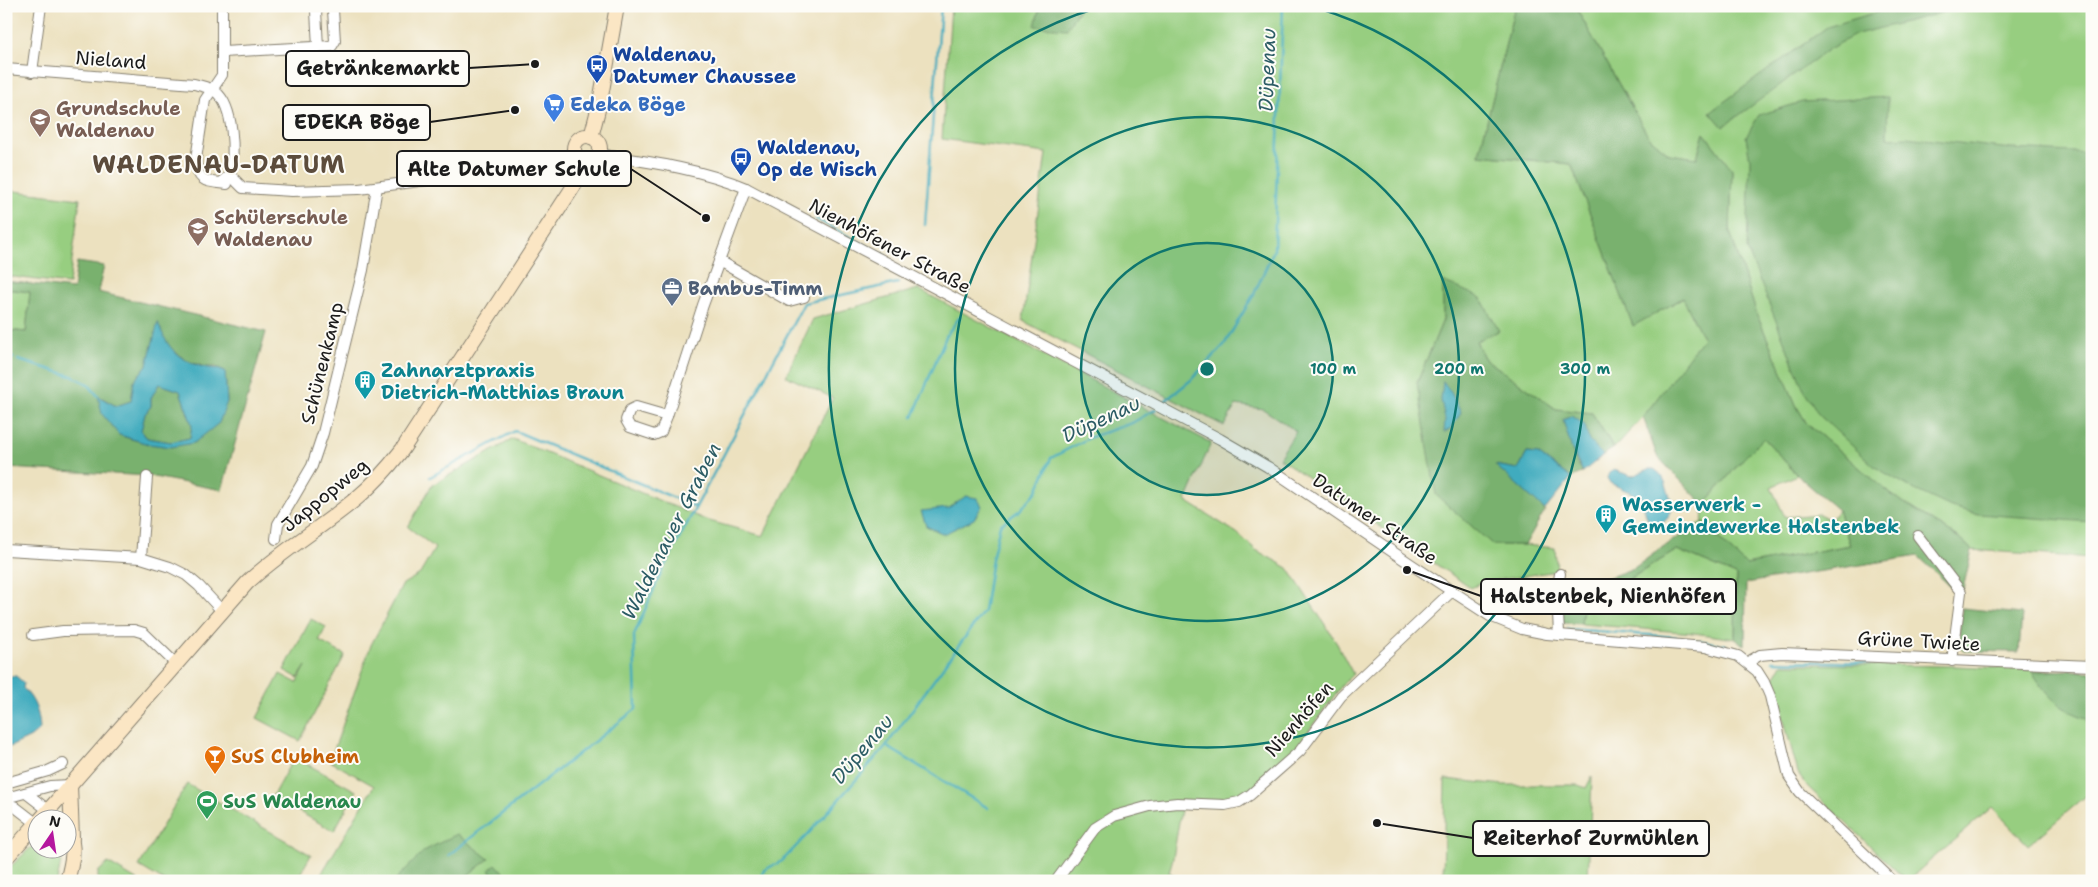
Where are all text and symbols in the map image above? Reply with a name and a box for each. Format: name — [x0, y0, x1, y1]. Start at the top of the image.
water label: Düpenau — [1253, 28, 1281, 112]
place label: Waldenau, Datumer Chaussee — [613, 42, 796, 89]
street label: Nieland — [75, 45, 147, 75]
callout: Getränkemarkt — [286, 51, 469, 86]
bus stop icon: Waldenau, Datumer Chaussee — [585, 53, 609, 84]
text: Getränkemarkt — [296, 55, 460, 81]
supermarket icon: Edeka Böge — [542, 92, 566, 123]
place label: Edeka Böge — [570, 92, 686, 117]
place label: Grundschule Waldenau — [56, 96, 181, 143]
callout: EDEKA Böge — [283, 105, 430, 140]
school or university icon: Grundschule Waldenau — [28, 107, 52, 138]
text: EDEKA Böge — [294, 109, 420, 135]
place label: Waldenau, Op de Wisch — [757, 135, 877, 182]
bus stop icon: Waldenau, Op de Wisch — [729, 146, 753, 177]
district label: WALDENAU-DATUM — [92, 149, 346, 181]
callout: Alte Datumer Schule — [397, 151, 631, 186]
text: Alte Datumer Schule — [407, 156, 621, 182]
street label: Nienhöfener Straße — [805, 193, 975, 299]
place label: Schülerschule Waldenau — [214, 205, 348, 252]
school or university icon: Schülerschule Waldenau — [186, 216, 210, 247]
office icon: Bambus-Timm — [660, 276, 684, 307]
place label: Bambus-Timm — [688, 276, 823, 301]
street label: Schünenkamp — [295, 299, 349, 427]
place label: Zahnarztpraxis Dietrich-Matthias Braun — [381, 358, 625, 405]
text: 100 m — [1310, 359, 1356, 379]
text: 200 m — [1434, 359, 1484, 379]
text: 300 m — [1560, 359, 1610, 379]
centre of rings — [1198, 360, 1216, 378]
building icon: Zahnarztpraxis Dietrich-Matthias Braun — [353, 369, 377, 400]
water label: Düpenau — [1058, 390, 1144, 448]
water label: Waldenauer Graben — [615, 438, 727, 624]
street label: Jappopweg — [276, 452, 374, 538]
street label: Datumer Straße — [1308, 468, 1442, 570]
place label: Wasserwerk - Gemeindewerke Halstenbek — [1622, 492, 1899, 539]
building icon: Wasserwerk - Gemeindewerke Halstenbek — [1594, 503, 1618, 534]
callout: Halstenbek, Nienhöfen — [1481, 579, 1736, 614]
text: Halstenbek, Nienhöfen — [1490, 583, 1726, 609]
street label: Grüne Twiete — [1857, 625, 1981, 657]
street label: Nienhöfen — [1259, 676, 1339, 762]
water label: Düpenau — [825, 709, 899, 789]
bar icon: SuS Clubheim — [203, 744, 227, 775]
place label: SuS Clubheim — [231, 744, 359, 769]
sports icon: SuS Waldenau — [195, 789, 219, 820]
place label: SuS Waldenau — [223, 789, 362, 814]
north arrow — [28, 810, 78, 860]
text: N — [47, 811, 62, 831]
callout: Reiterhof Zurmühlen — [1473, 821, 1709, 856]
text: Reiterhof Zurmühlen — [1483, 825, 1699, 851]

